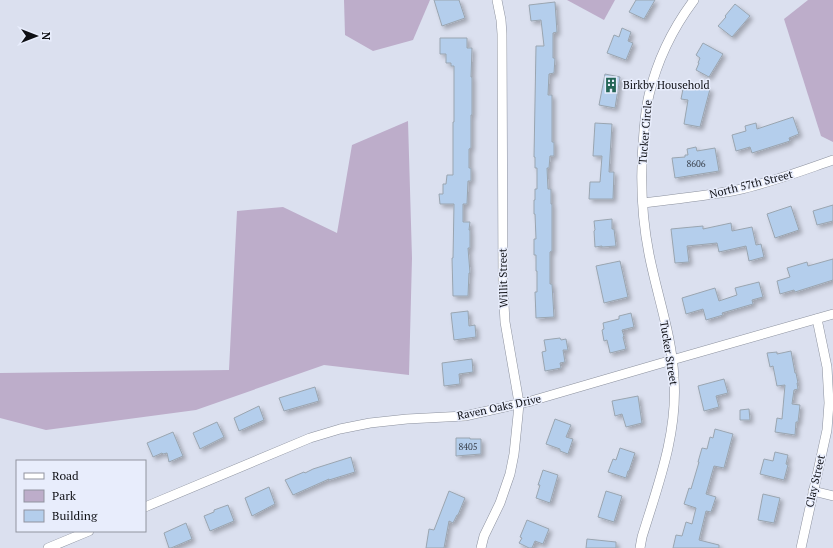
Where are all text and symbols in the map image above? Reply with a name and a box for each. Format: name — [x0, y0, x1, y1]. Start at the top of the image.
north arrow — [16, 16, 56, 56]
text: N — [39, 32, 53, 41]
building icon: Birkby Household — [602, 76, 620, 94]
place label: Birkby Household — [623, 78, 710, 92]
street label: Tucker Circle — [635, 99, 655, 165]
house number: 8606 — [686, 158, 706, 170]
street label: North 57th Street — [708, 167, 794, 201]
street label: Willit Street — [495, 248, 511, 308]
street label: Tucker Street — [657, 320, 681, 386]
street label: Raven Oaks Drive — [456, 391, 543, 423]
house number: 8405 — [458, 441, 478, 453]
street label: Clay Street — [802, 453, 828, 509]
legend — [16, 460, 146, 532]
text: Road — [52, 468, 79, 483]
text: Park — [52, 488, 77, 503]
text: Building — [52, 508, 98, 523]

